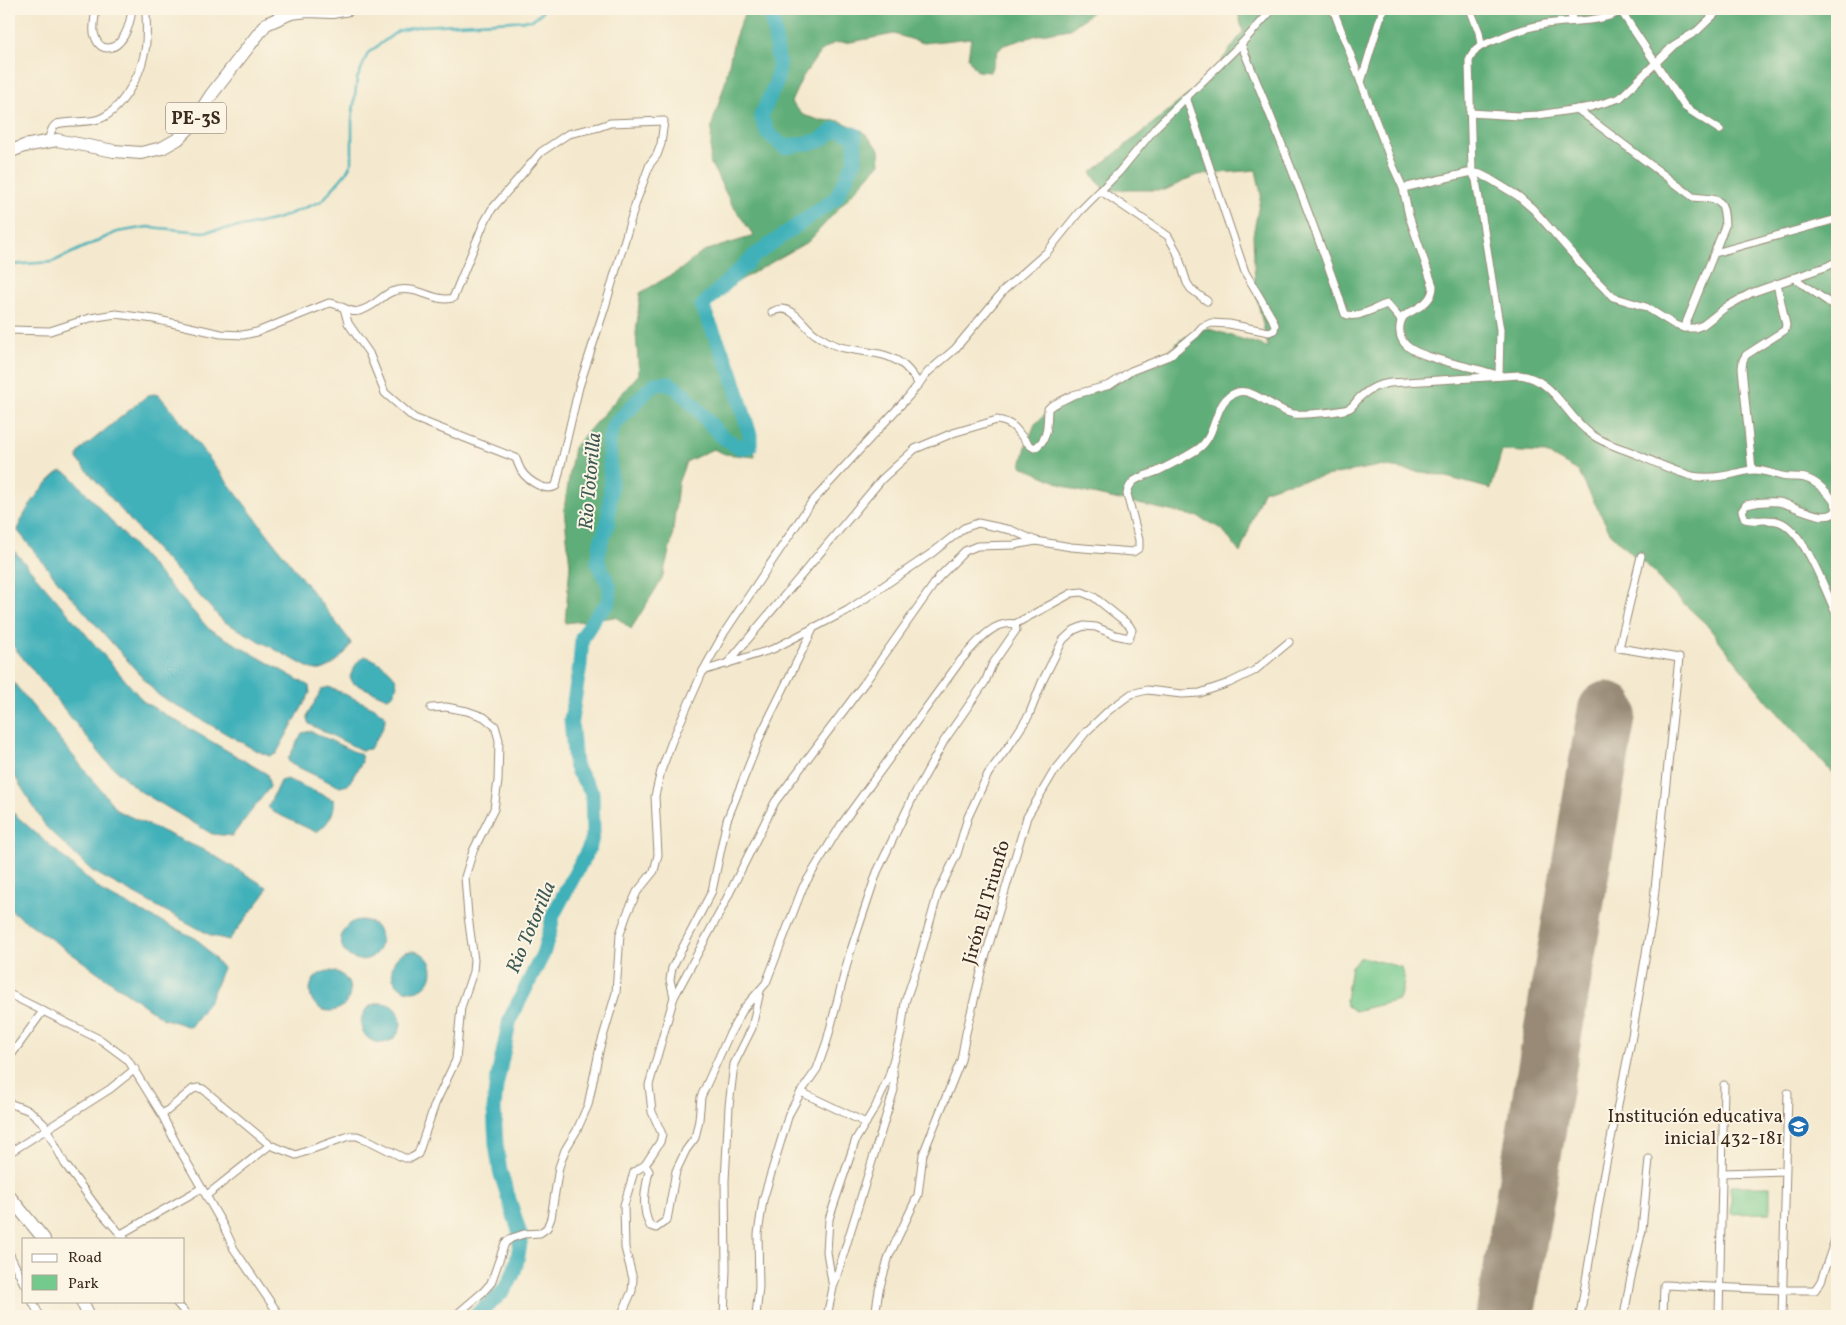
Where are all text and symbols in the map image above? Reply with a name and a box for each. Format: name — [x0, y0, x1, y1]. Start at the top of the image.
road number: PE-3S — [166, 102, 226, 134]
water label: Rio Totorilla — [573, 431, 609, 531]
street label: Jirón El Triunfo — [957, 837, 1017, 968]
water label: Rio Totorilla — [500, 877, 564, 978]
place label: Institución educativa inicial 432-181 — [1608, 1104, 1783, 1152]
school or university icon: Institución educativa inicial 432-181 — [1787, 1114, 1811, 1138]
legend — [22, 1238, 185, 1302]
text: Road — [68, 1248, 102, 1269]
text: Park — [68, 1274, 99, 1295]

